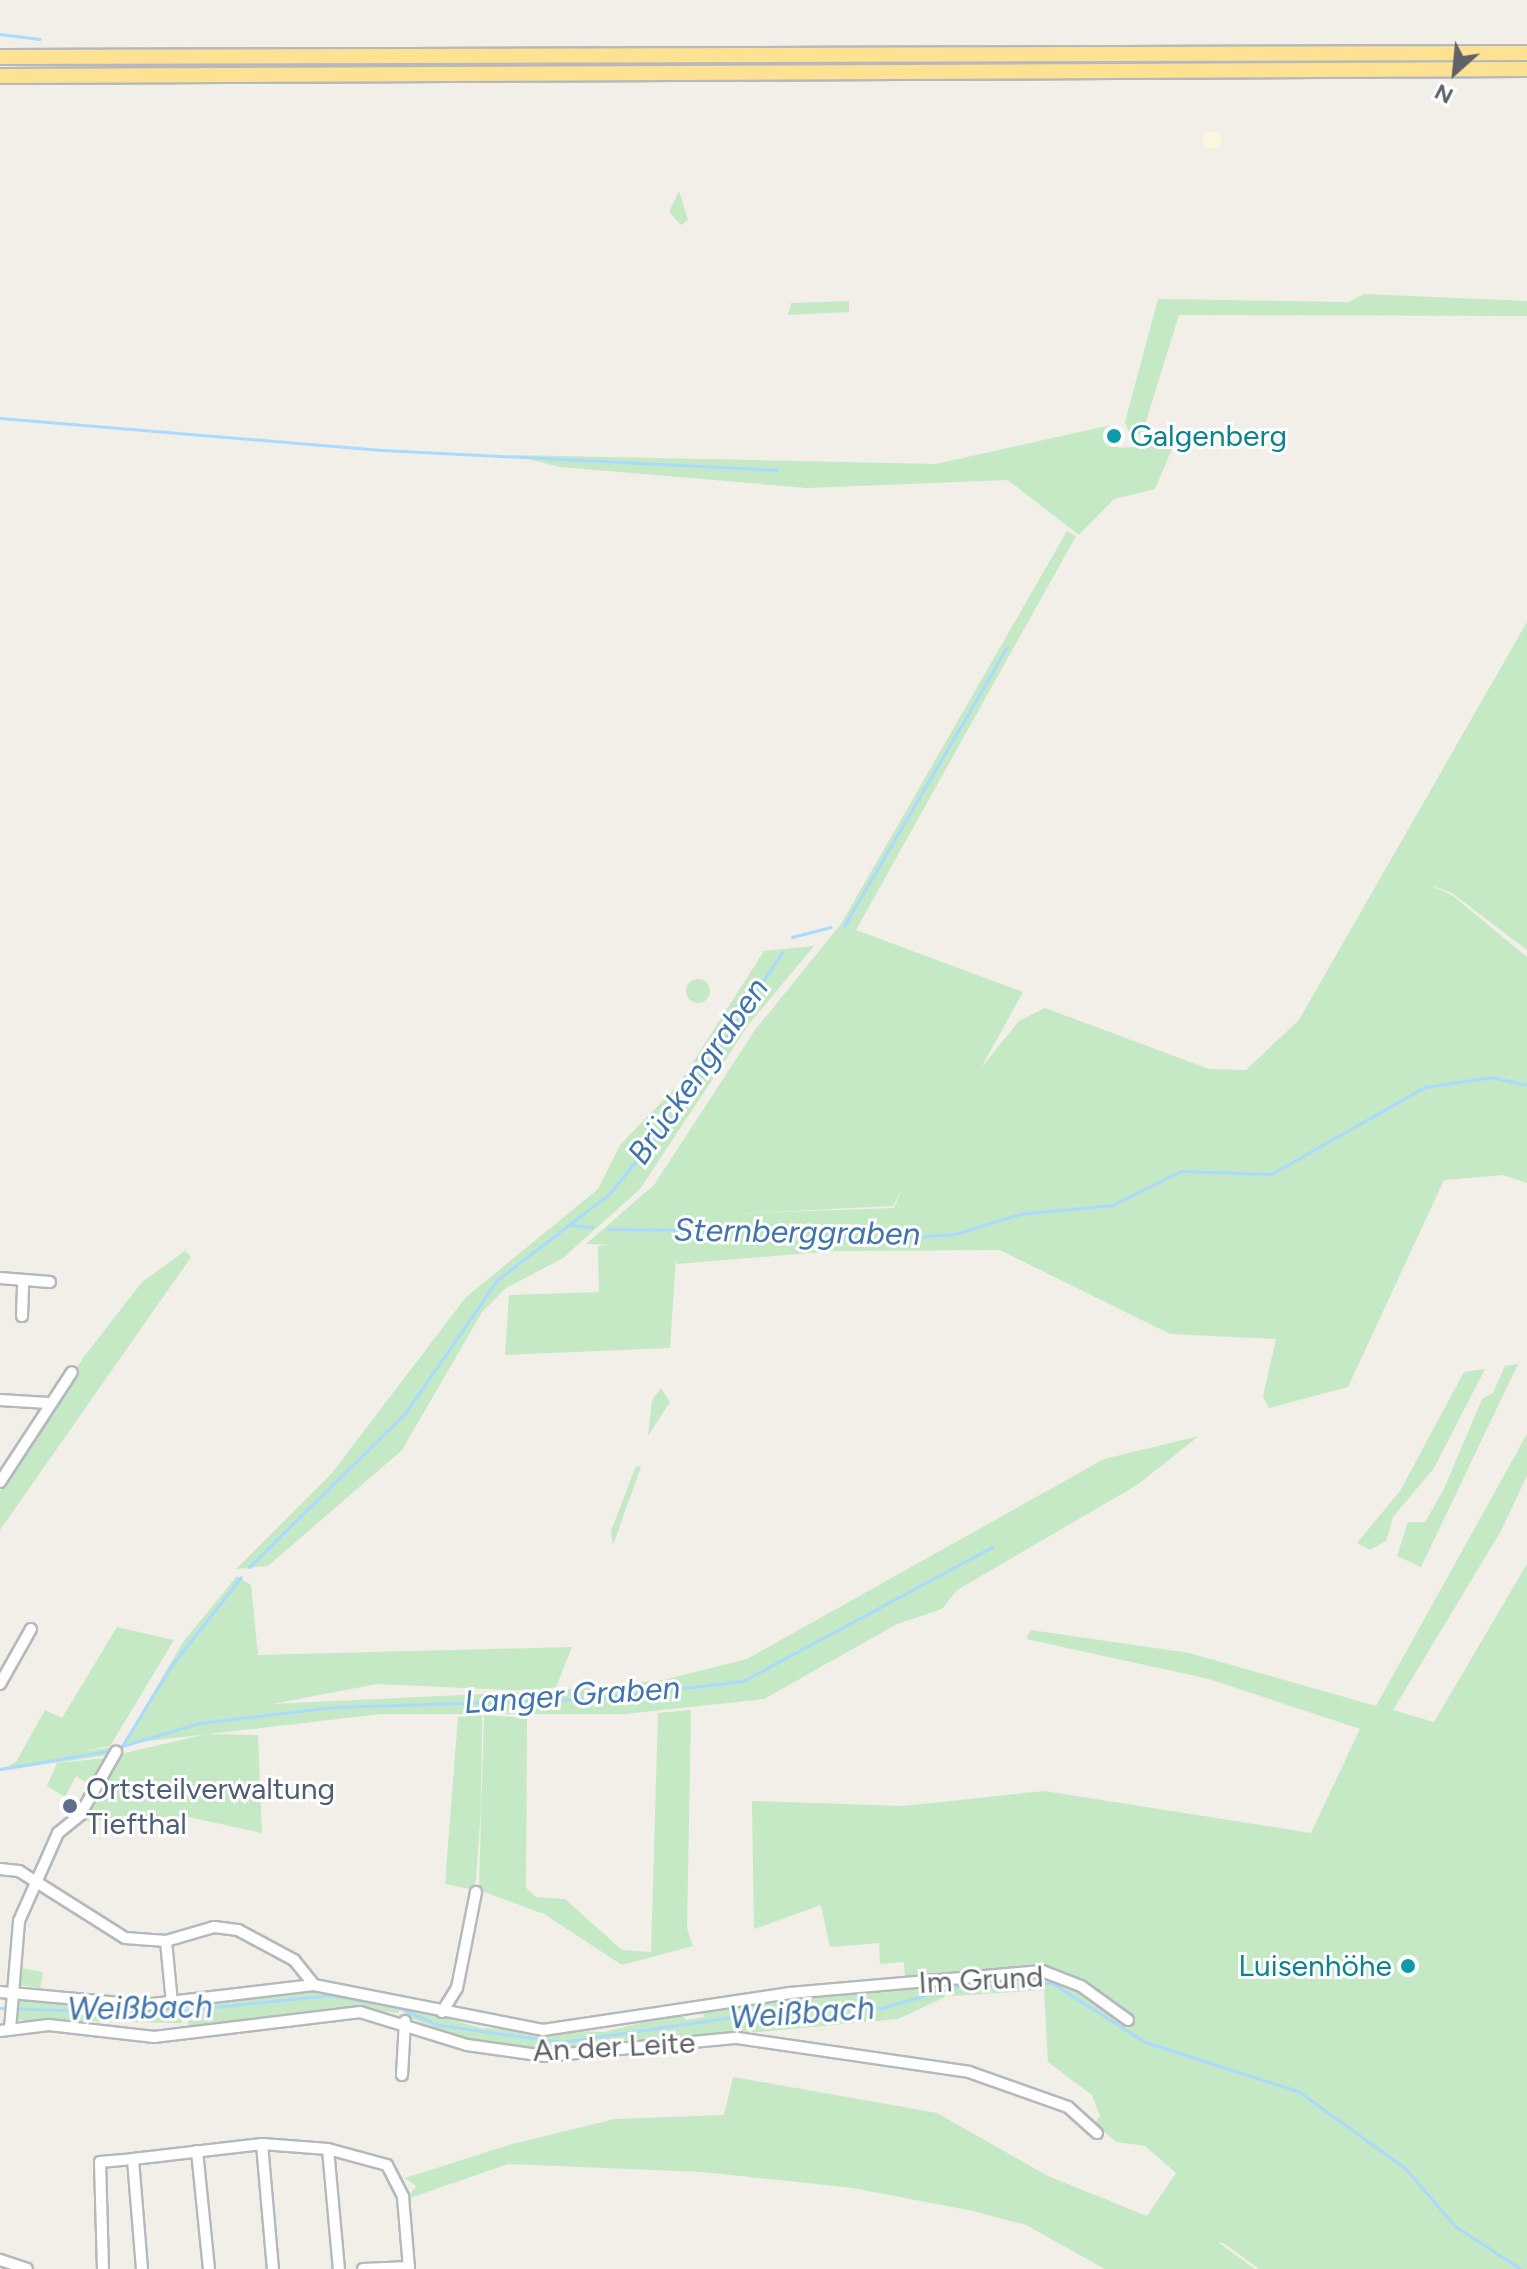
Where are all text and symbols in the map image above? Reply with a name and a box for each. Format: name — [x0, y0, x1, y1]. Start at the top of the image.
north arrow — [1415, 32, 1495, 112]
text: N — [1430, 78, 1458, 110]
place label: Galgenberg — [1130, 418, 1287, 454]
marker: Galgenberg — [1105, 427, 1123, 445]
water label: Brückengraben — [620, 970, 776, 1172]
water label: Sternberggraben — [673, 1211, 921, 1253]
water label: Langer Graben — [463, 1668, 681, 1722]
place label: Ortsteilverwaltung Tiefthal — [86, 1771, 335, 1842]
marker: Ortsteilverwaltung Tiefthal — [61, 1797, 79, 1815]
place label: Luisenhöhe — [1238, 1948, 1392, 1984]
marker: Luisenhöhe — [1399, 1957, 1417, 1975]
street label: Im Grund — [918, 1959, 1044, 2001]
water label: Weißbach — [67, 1988, 213, 2028]
water label: Weißbach — [728, 1989, 876, 2037]
street label: An der Leite — [532, 2025, 696, 2069]

